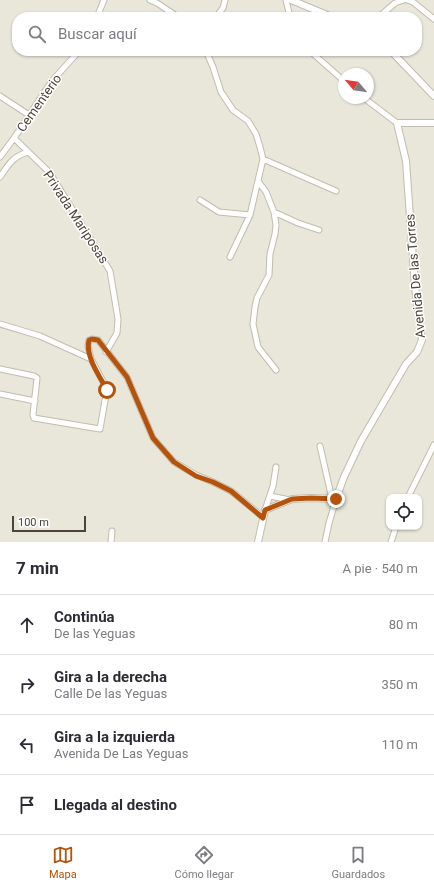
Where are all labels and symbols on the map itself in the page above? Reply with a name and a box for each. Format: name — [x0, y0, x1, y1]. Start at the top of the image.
north arrow — [338, 68, 374, 104]
street label: Cementerio — [14, 71, 64, 135]
street label: Privada Mariposas — [40, 168, 112, 267]
street label: Avenida De las Torres — [402, 213, 428, 339]
route start — [98, 381, 116, 399]
route end — [327, 490, 345, 508]
scale bar — [12, 514, 86, 533]

